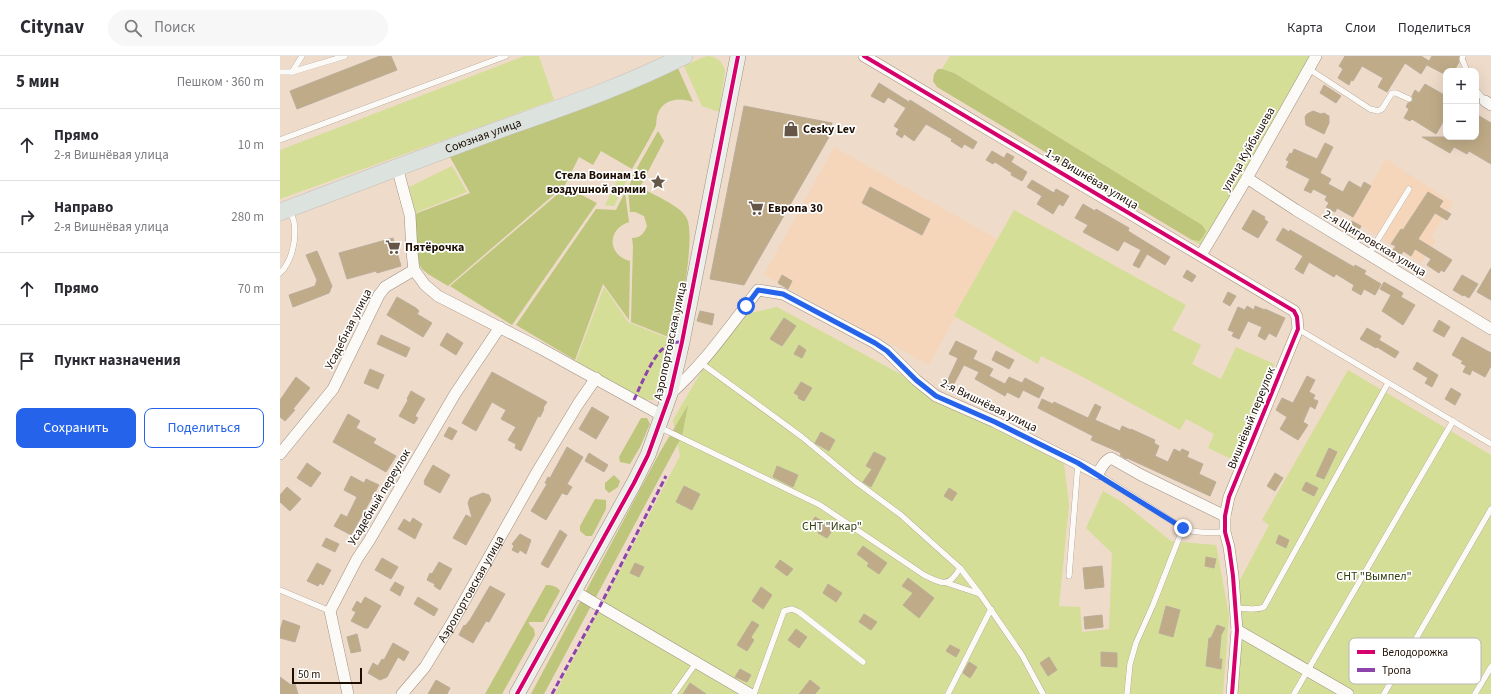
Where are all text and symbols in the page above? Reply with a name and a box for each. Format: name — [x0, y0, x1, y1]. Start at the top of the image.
search box — [108, 10, 388, 46]
text: Citynav — [20, 14, 84, 41]
icon: search — [122, 17, 144, 39]
text: Поиск — [154, 17, 195, 38]
text: Карта — [1287, 18, 1323, 38]
text: Слои — [1345, 18, 1376, 38]
text: Поделиться — [1398, 18, 1471, 38]
map controls — [1443, 68, 1479, 140]
button: + — [1443, 68, 1479, 104]
text: 5 мин — [16, 70, 59, 94]
text: Пешком · 360 m — [177, 73, 264, 91]
street label: улица Куйбышева — [1217, 104, 1279, 195]
button: − — [1443, 104, 1479, 140]
street label: Союзная улица — [443, 114, 524, 158]
shop icon: Cesky Lev — [782, 120, 800, 138]
place label: Cesky Lev — [803, 121, 856, 138]
text: Прямо — [54, 125, 99, 146]
icon: ahead — [16, 134, 38, 156]
text: 10 m — [238, 136, 264, 154]
street label: 1-я Вишнёвая улица — [1042, 145, 1141, 214]
text: 2-я Вишнёвая улица — [54, 146, 169, 164]
place label: Стела Воинам 16 воздушной армии — [547, 167, 646, 198]
place icon: Стела Воинам 16 воздушной армии — [649, 173, 667, 191]
text: Направо — [54, 197, 113, 218]
supermarket icon: Европа 30 — [747, 199, 765, 217]
place label: Европа 30 — [768, 200, 823, 217]
icon: right — [16, 206, 38, 228]
street label: 2-я Щигровская улица — [1320, 206, 1429, 281]
text: 280 m — [231, 208, 264, 226]
text: 2-я Вишнёвая улица — [54, 218, 169, 236]
supermarket icon: Пятёрочка — [384, 238, 402, 256]
place label: Пятёрочка — [405, 239, 464, 256]
icon: ahead — [16, 278, 38, 300]
text: Прямо — [54, 278, 99, 299]
text: 70 m — [238, 280, 264, 298]
street label: Аэропортовская улица — [650, 280, 691, 402]
street label: Усадебная улица — [321, 286, 376, 373]
route start — [737, 297, 755, 315]
icon: arrive — [16, 350, 38, 372]
text: Пункт назначения — [54, 350, 181, 371]
street label: Вишнёвый переулок — [1223, 365, 1280, 472]
street label: 2-я Вишнёвая улица — [937, 375, 1040, 436]
button: Сохранить — [16, 408, 136, 448]
button: Поделиться — [144, 408, 264, 448]
street label: Усадебный переулок — [344, 446, 415, 549]
park label: СНТ "Икар" — [802, 518, 862, 535]
route end — [1174, 519, 1192, 537]
street label: Аэропортовская улица — [434, 533, 508, 646]
park label: СНТ "Вымпел" — [1336, 568, 1412, 585]
legend — [1349, 638, 1481, 684]
text: Велодорожка — [1382, 645, 1448, 660]
text: Тропа — [1382, 663, 1411, 678]
scale bar — [292, 666, 362, 685]
text: 50 m — [298, 667, 320, 682]

